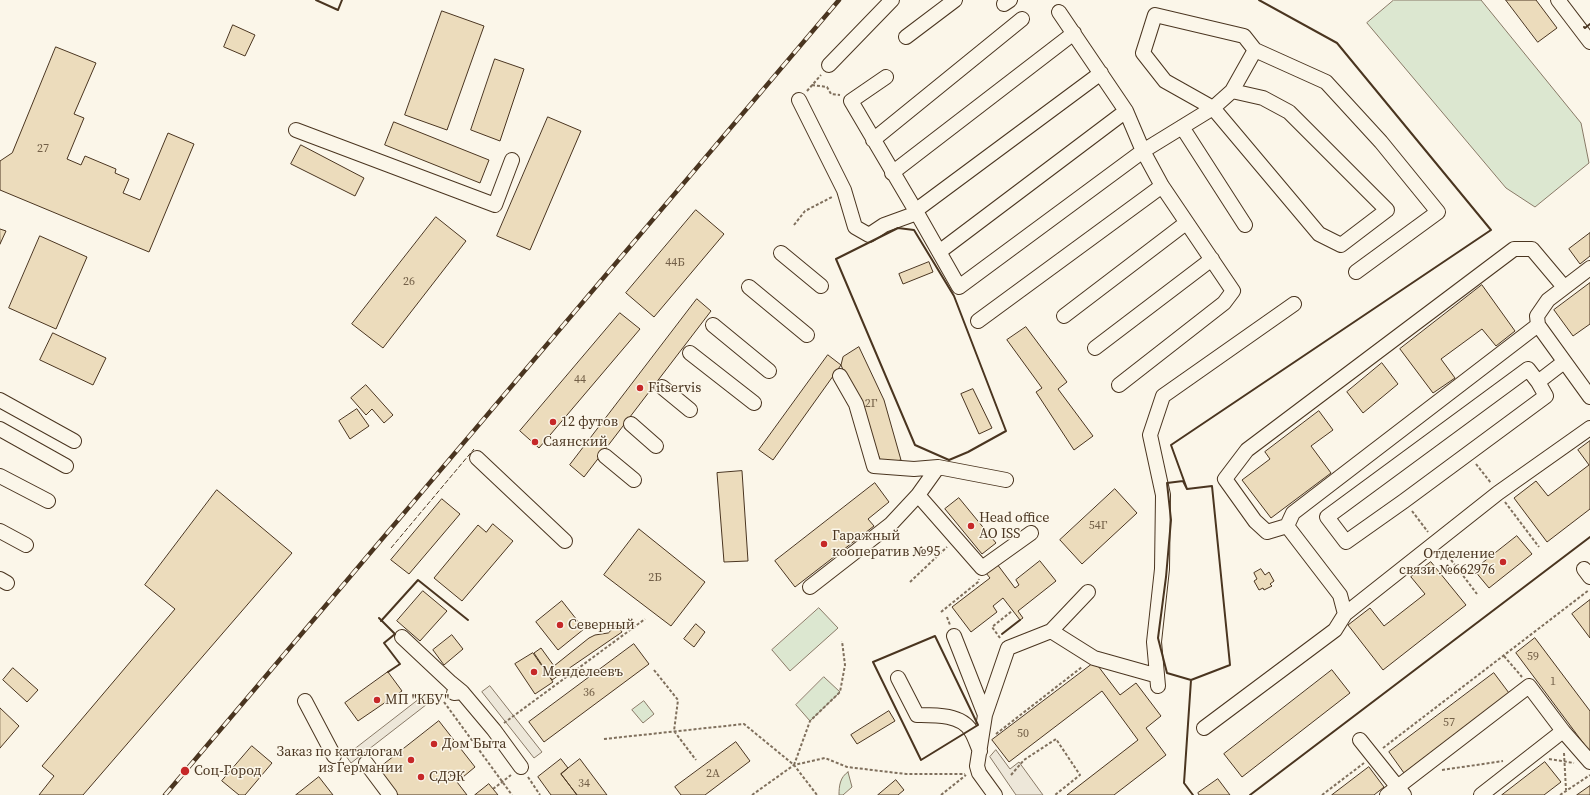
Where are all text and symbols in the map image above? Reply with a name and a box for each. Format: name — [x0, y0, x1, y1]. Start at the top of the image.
house number: 27 — [37, 142, 49, 156]
house number: 44Б — [665, 256, 685, 270]
house number: 26 — [403, 275, 415, 289]
house number: 44 — [574, 373, 586, 387]
place label: Fitservis — [648, 380, 701, 396]
marker: Fitservis — [635, 383, 645, 393]
house number: 2Г — [865, 397, 877, 411]
place label: 12 футов — [561, 414, 618, 430]
marker: 12 футов — [548, 417, 558, 427]
place label: Саянский — [543, 434, 608, 450]
marker: Саянский — [530, 437, 540, 447]
place label: Head office AO ISS — [979, 510, 1049, 542]
house number: 54Г — [1089, 519, 1107, 533]
marker: Head office AO ISS — [966, 521, 976, 531]
place label: Гаражный кооператив №95 — [832, 528, 941, 560]
marker: Гаражный кооператив №95 — [819, 539, 829, 549]
place label: Отделение связи №662976 — [1399, 546, 1495, 578]
marker: Отделение связи №662976 — [1498, 557, 1508, 567]
house number: 2Б — [648, 571, 662, 585]
place label: Северный — [568, 617, 635, 633]
marker: Северный — [555, 620, 565, 630]
house number: 59 — [1527, 650, 1539, 664]
place label: Менделеевъ — [542, 664, 623, 680]
marker: Менделеевъ — [529, 667, 539, 677]
house number: 1 — [1550, 675, 1556, 689]
house number: 36 — [583, 686, 595, 700]
place label: МП "КБУ" — [385, 692, 449, 708]
marker: МП "КБУ" — [372, 695, 382, 705]
house number: 57 — [1443, 716, 1455, 730]
house number: 50 — [1017, 727, 1029, 741]
place label: Дом Быта — [442, 736, 506, 752]
marker: Дом Быта — [429, 739, 439, 749]
place label: Заказ по каталогам из Германии — [276, 744, 403, 776]
marker: Заказ по каталогам из Германии — [406, 755, 416, 765]
place label: Соц-Город — [194, 763, 262, 779]
marker: Соц-Город — [179, 765, 191, 777]
house number: 2А — [706, 767, 720, 781]
place label: СДЭК — [429, 769, 465, 785]
marker: СДЭК — [416, 772, 426, 782]
house number: 34 — [578, 777, 590, 791]

